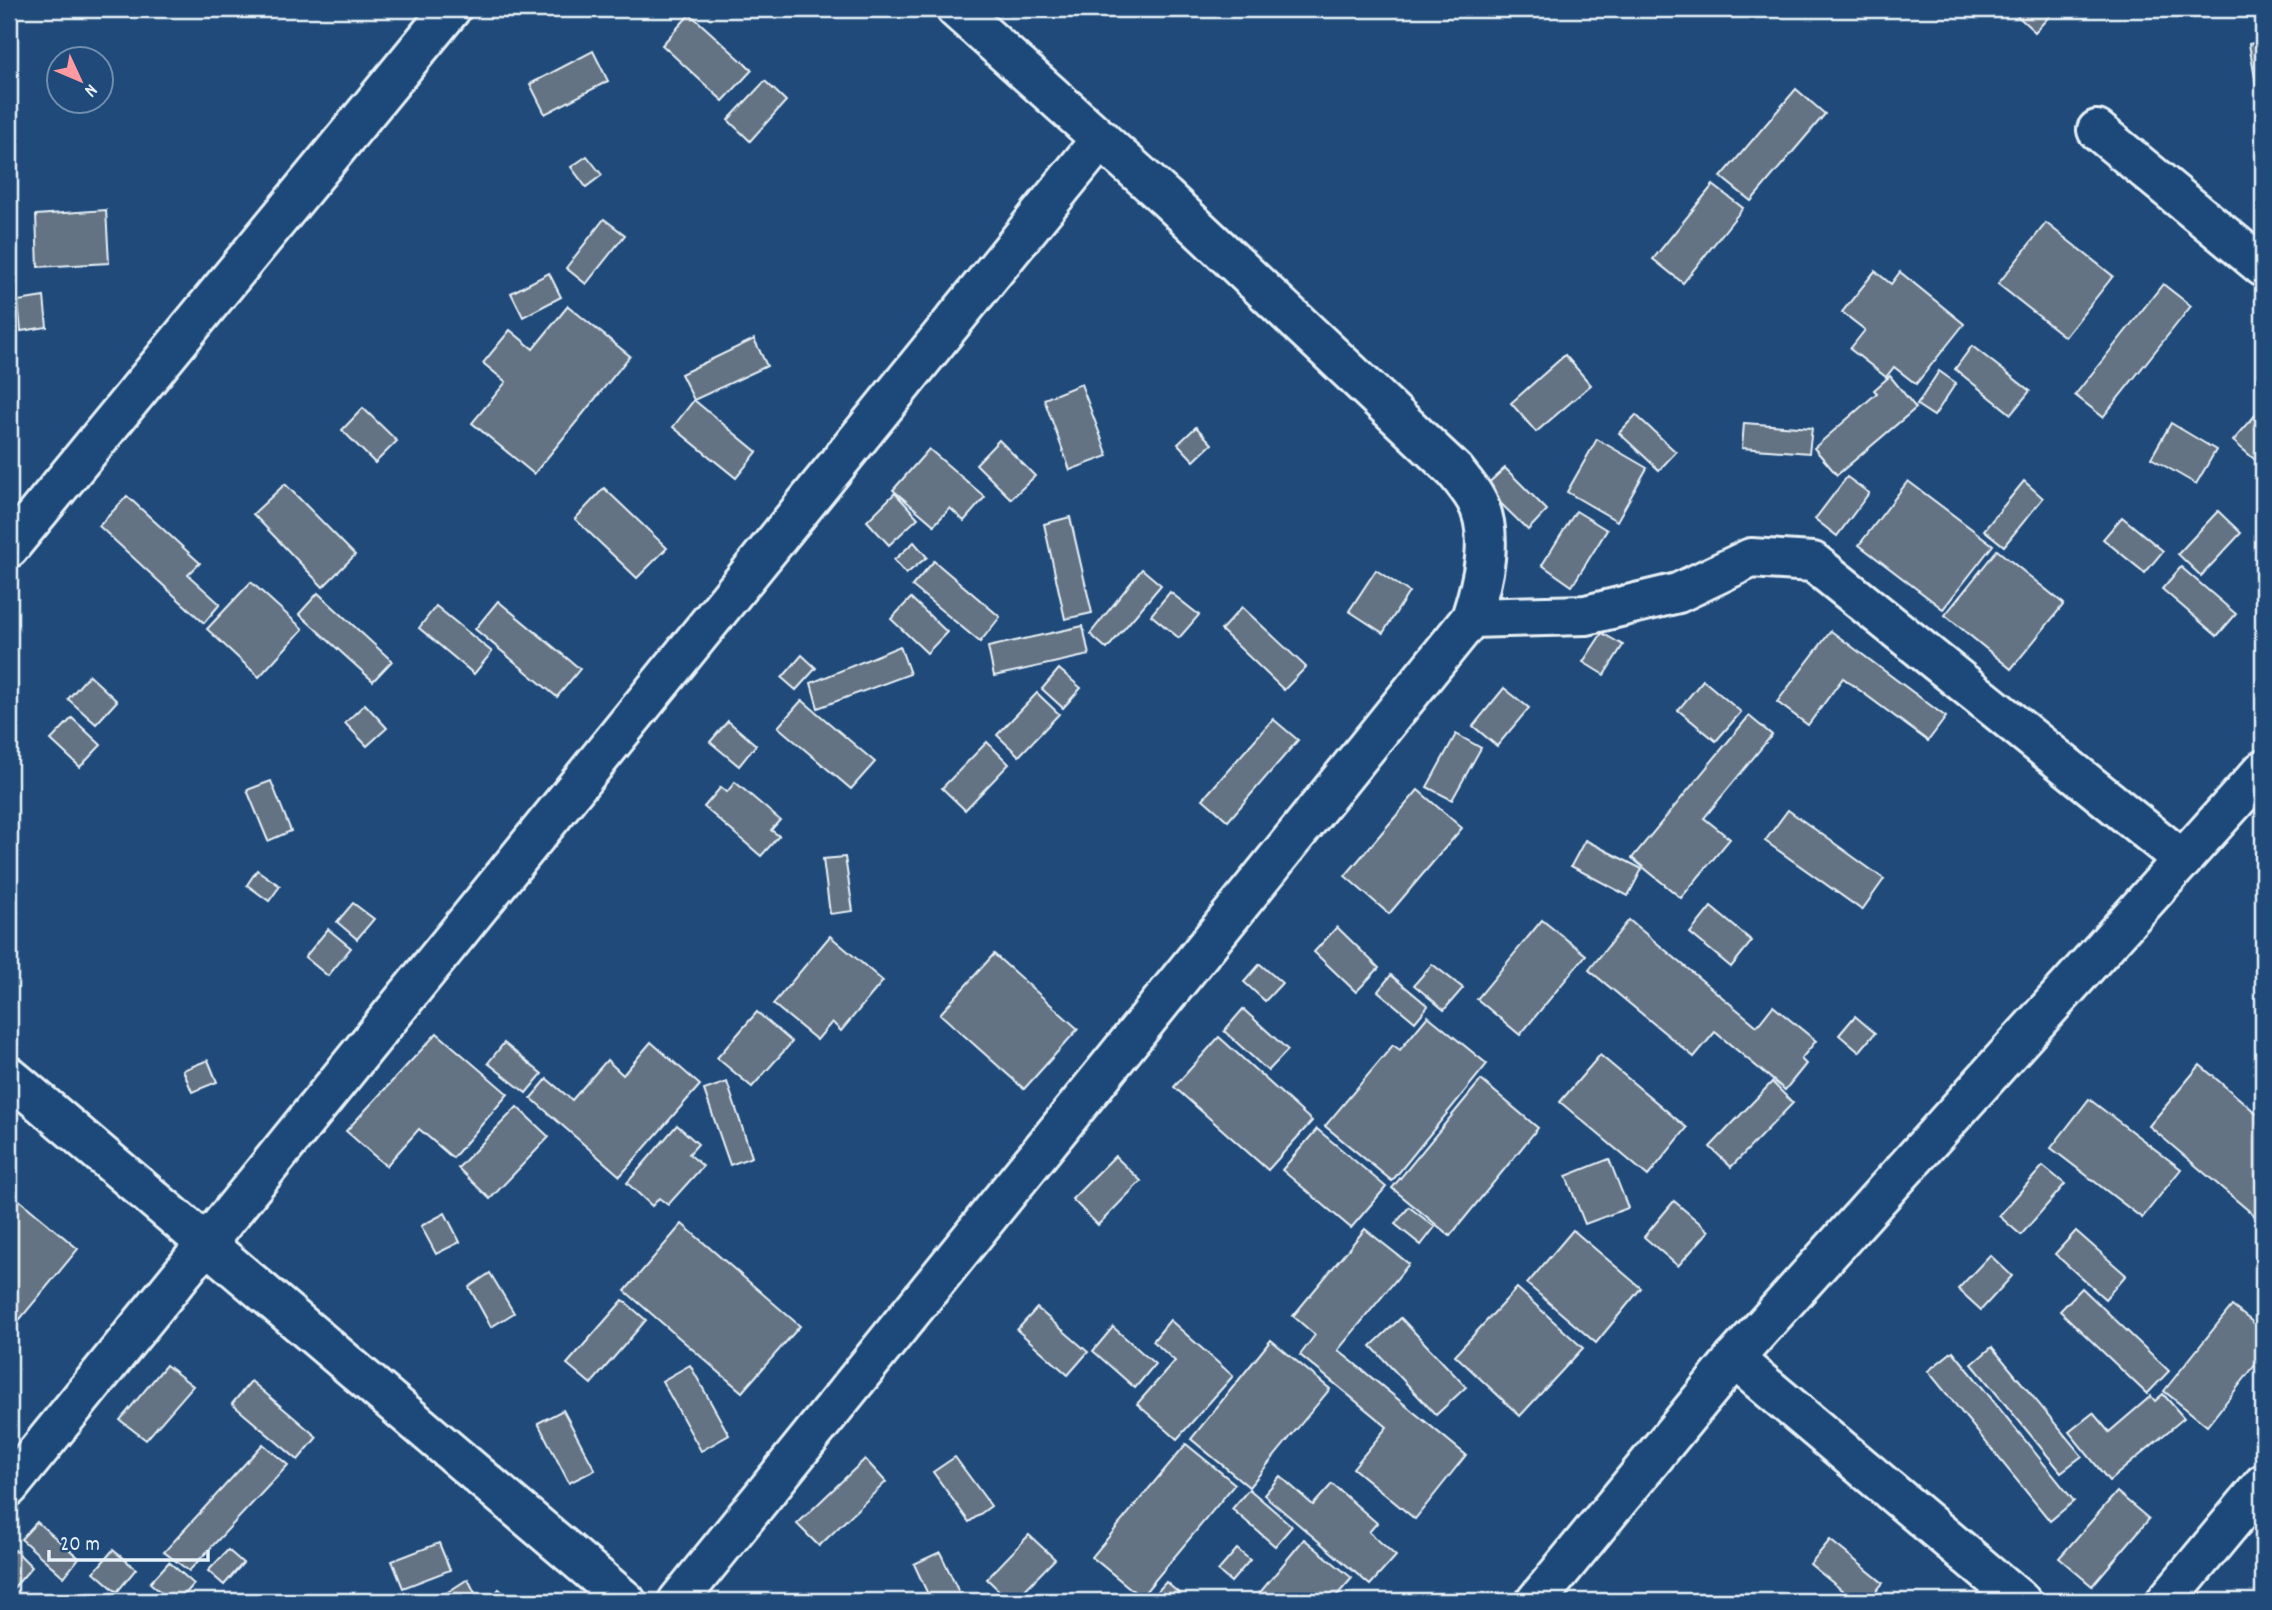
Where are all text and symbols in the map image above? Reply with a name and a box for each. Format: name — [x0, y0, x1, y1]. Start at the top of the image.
north arrow — [46, 46, 116, 116]
text: N — [77, 77, 103, 102]
scale bar — [49, 1519, 208, 1563]
text: 20 m — [60, 1531, 100, 1561]

